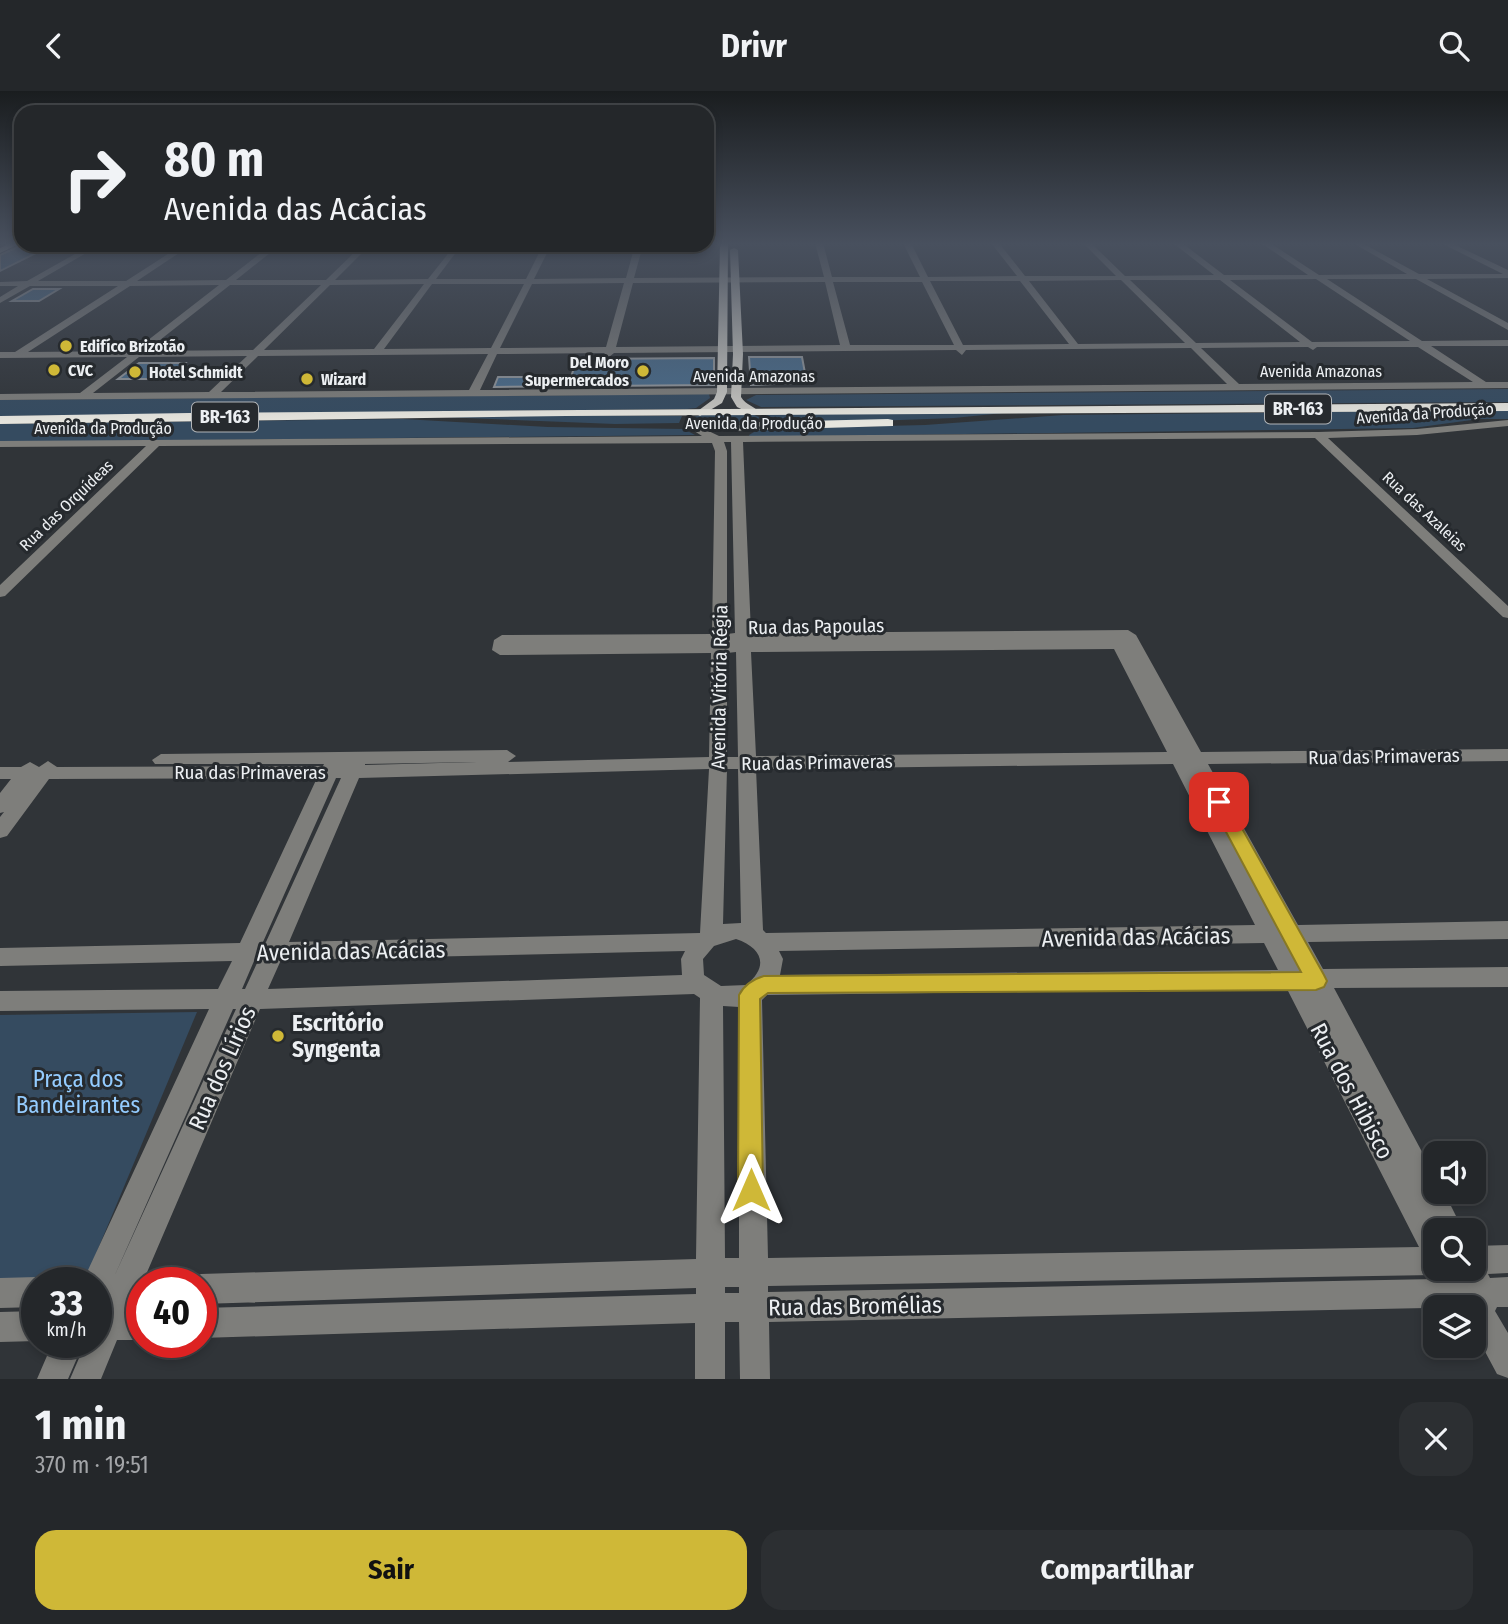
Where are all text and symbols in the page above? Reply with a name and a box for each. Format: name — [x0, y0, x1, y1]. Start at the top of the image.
icon: back — [35, 27, 73, 65]
text: Drivr — [721, 27, 787, 65]
icon: search — [1435, 27, 1473, 65]
text: 80 m — [164, 130, 264, 189]
icon: right — [49, 133, 140, 224]
text: Avenida das Acácias — [164, 190, 427, 228]
place label: Edifíco Brizotão — [80, 337, 185, 356]
marker: Edifíco Brizotão — [58, 338, 74, 354]
place label: Del Moro Supermercados — [525, 353, 629, 390]
place label: CVC — [68, 361, 94, 380]
marker: CVC — [46, 362, 62, 378]
street label: Avenida Amazonas — [1260, 362, 1382, 381]
place label: Hotel Schmidt — [149, 363, 243, 382]
marker: Del Moro Supermercados — [635, 363, 651, 379]
marker: Hotel Schmidt — [127, 364, 143, 380]
street label: Avenida Amazonas — [693, 367, 815, 386]
place label: Wizard — [321, 370, 366, 389]
marker: Wizard — [299, 371, 315, 387]
road number: BR-163 — [1265, 395, 1331, 423]
street label: Avenida da Produção — [1356, 399, 1494, 428]
road number: BR-163 — [192, 403, 258, 431]
street label: Avenida da Produção — [685, 414, 823, 433]
street label: Avenida da Produção — [34, 419, 172, 438]
street label: Rua das Orquídeas — [16, 456, 117, 555]
street label: Rua das Azaleias — [1379, 467, 1471, 555]
street label: Avenida Vitória Régia — [707, 605, 732, 769]
street label: Rua das Papoulas — [748, 614, 884, 639]
street label: Rua das Primaveras — [1308, 744, 1460, 769]
street label: Rua das Primaveras — [741, 750, 893, 775]
street label: Rua das Primaveras — [174, 761, 326, 784]
pin — [1189, 772, 1249, 832]
icon: arrive — [1200, 783, 1238, 821]
street label: Avenida das Acácias — [1041, 921, 1231, 953]
street label: Avenida das Acácias — [256, 935, 446, 967]
street label: Rua dos Lírios — [182, 1002, 262, 1134]
place label: Escritório Syngenta — [292, 1009, 384, 1063]
street label: Rua dos Hibisco — [1304, 1018, 1400, 1164]
marker: Escritório Syngenta — [270, 1028, 286, 1044]
park label: Praça dos Bandeirantes — [16, 1065, 140, 1119]
map controls — [1423, 1141, 1486, 1358]
button: sound — [1423, 1141, 1486, 1204]
position arrow — [714, 1153, 788, 1227]
button: search — [1423, 1218, 1486, 1281]
speed limit sign: 40 — [126, 1267, 217, 1358]
text: 33 — [50, 1282, 83, 1324]
street label: Rua das Bromélias — [768, 1290, 942, 1322]
button: layers — [1423, 1295, 1486, 1358]
text: km/h — [46, 1319, 87, 1341]
text: 1 min — [35, 1400, 126, 1450]
button: close — [1399, 1402, 1473, 1476]
text: 370 m · 19:51 — [35, 1451, 149, 1479]
button: Sair — [35, 1530, 747, 1610]
button: Compartilhar — [761, 1530, 1473, 1610]

